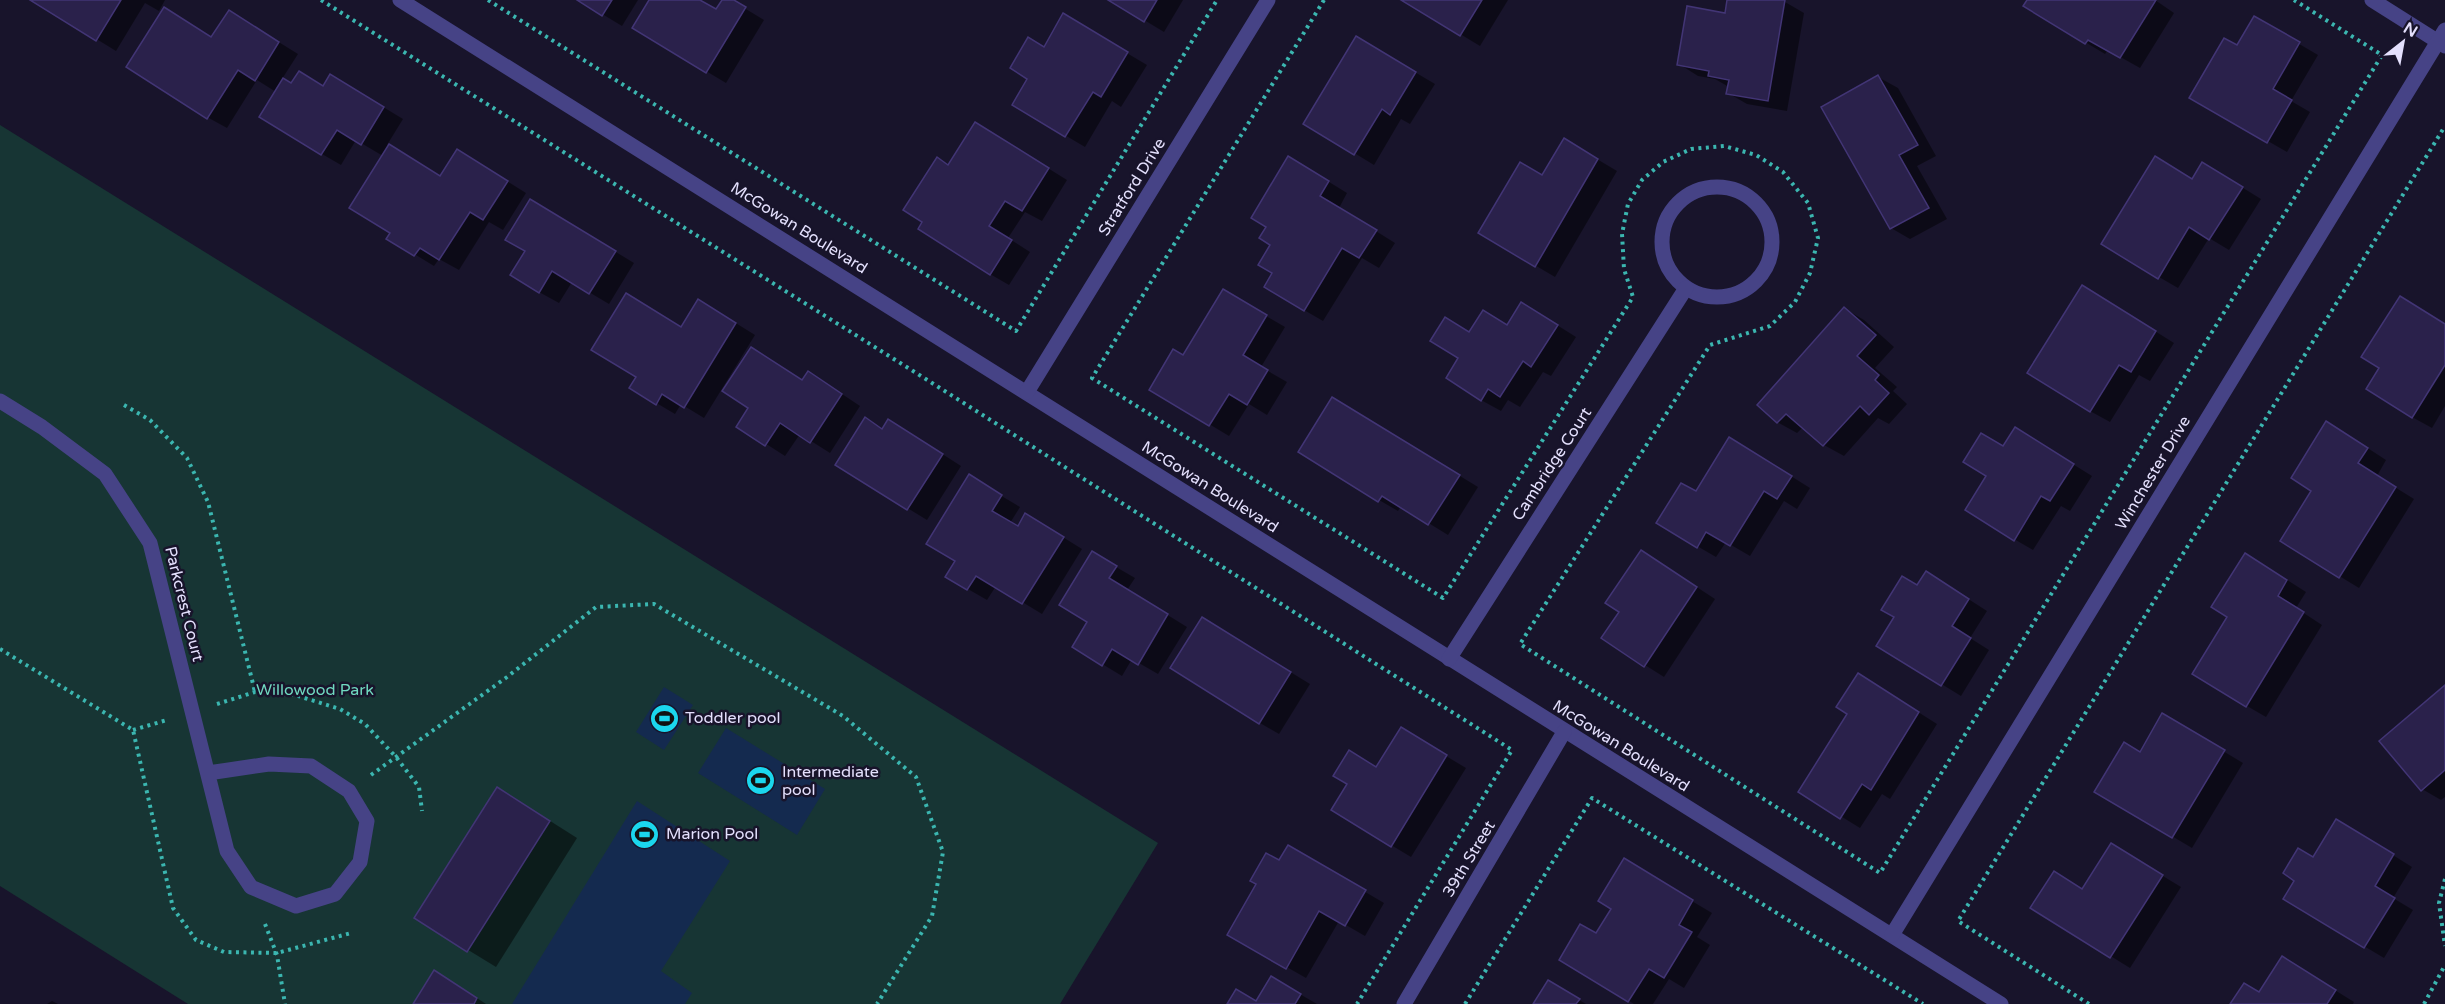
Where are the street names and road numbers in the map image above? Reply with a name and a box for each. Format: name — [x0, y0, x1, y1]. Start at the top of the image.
street label: Stratford Drive — [1094, 134, 1170, 240]
street label: McGowan Boulevard — [727, 178, 871, 278]
street label: Cambridge Court — [1508, 404, 1596, 524]
street label: Winchester Drive — [2111, 412, 2195, 534]
street label: McGowan Boulevard — [1138, 437, 1282, 537]
street label: Parkcrest Court — [160, 544, 208, 664]
street label: McGowan Boulevard — [1549, 696, 1693, 796]
street label: 39th Street — [1438, 817, 1500, 901]

